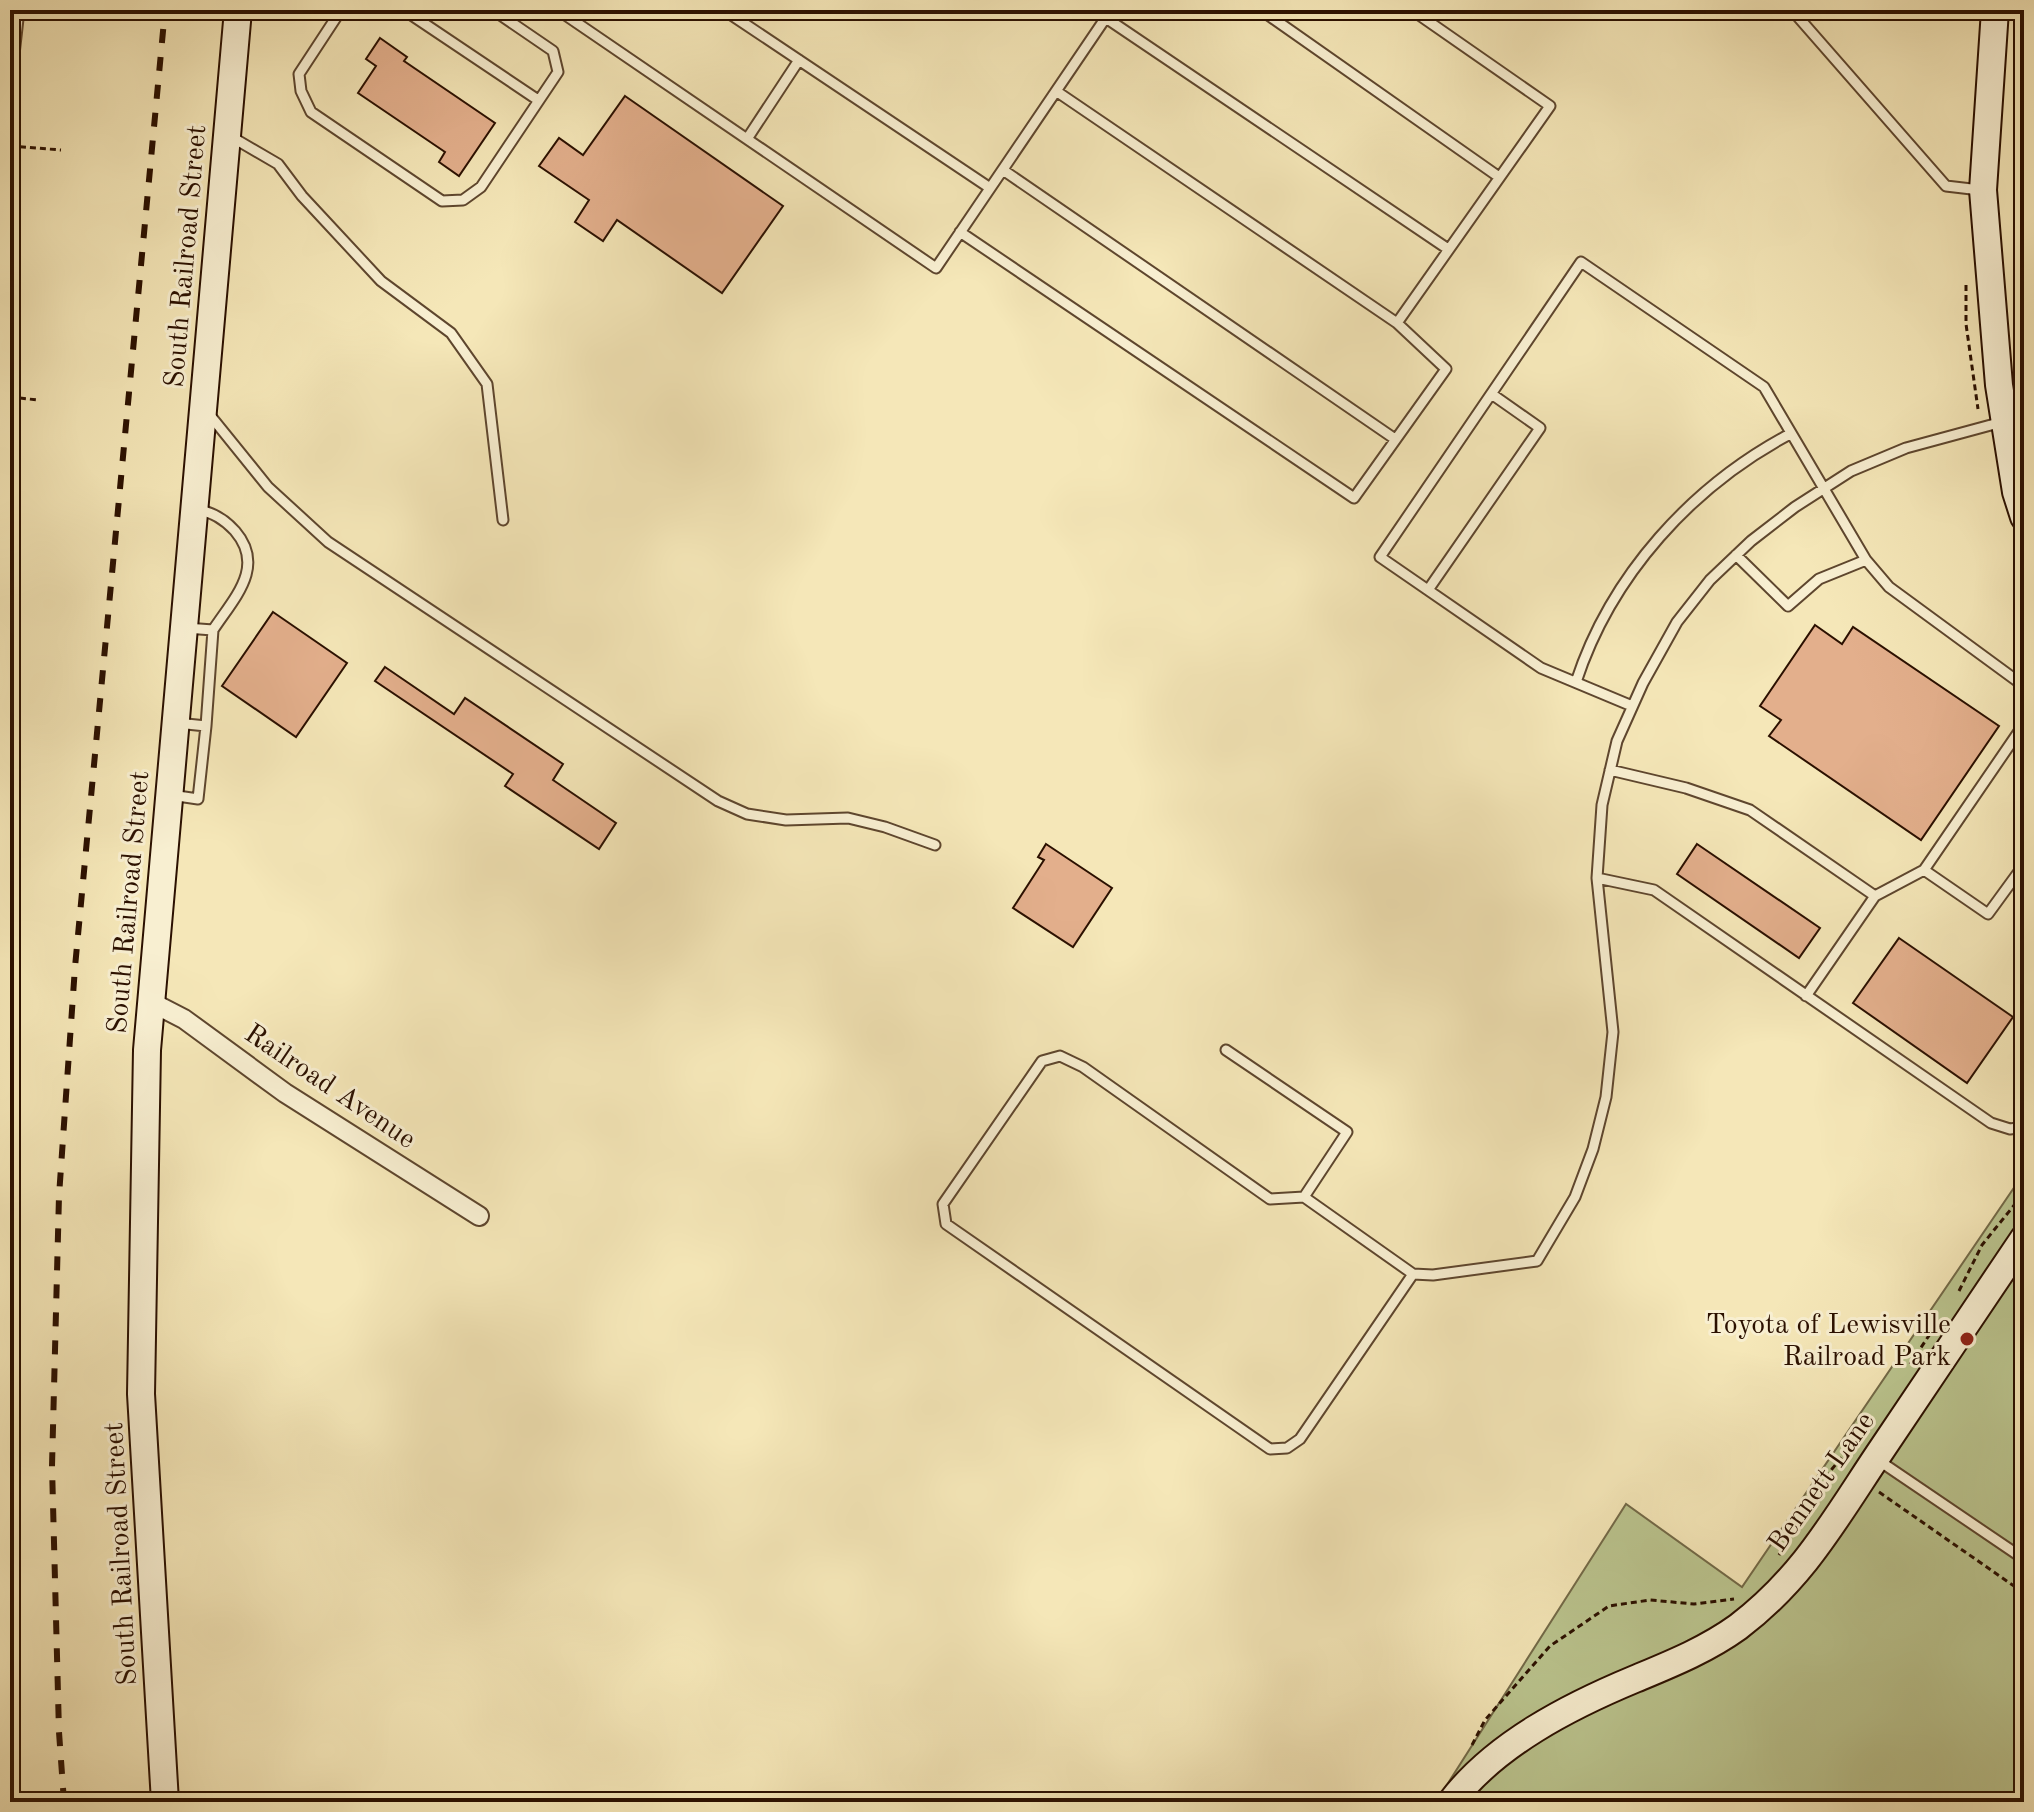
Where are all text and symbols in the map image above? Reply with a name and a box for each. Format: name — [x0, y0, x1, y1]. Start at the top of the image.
street label: South Railroad Street — [162, 124, 212, 389]
street label: South Railroad Street — [105, 770, 155, 1035]
street label: Railroad Avenue — [239, 1020, 420, 1155]
place label: Toyota of Lewisville Railroad Park — [1706, 1312, 1951, 1372]
marker: Toyota of Lewisville Railroad Park — [1958, 1330, 1976, 1348]
street label: Bennett Lane — [1764, 1408, 1881, 1558]
street label: South Railroad Street — [101, 1421, 143, 1686]

